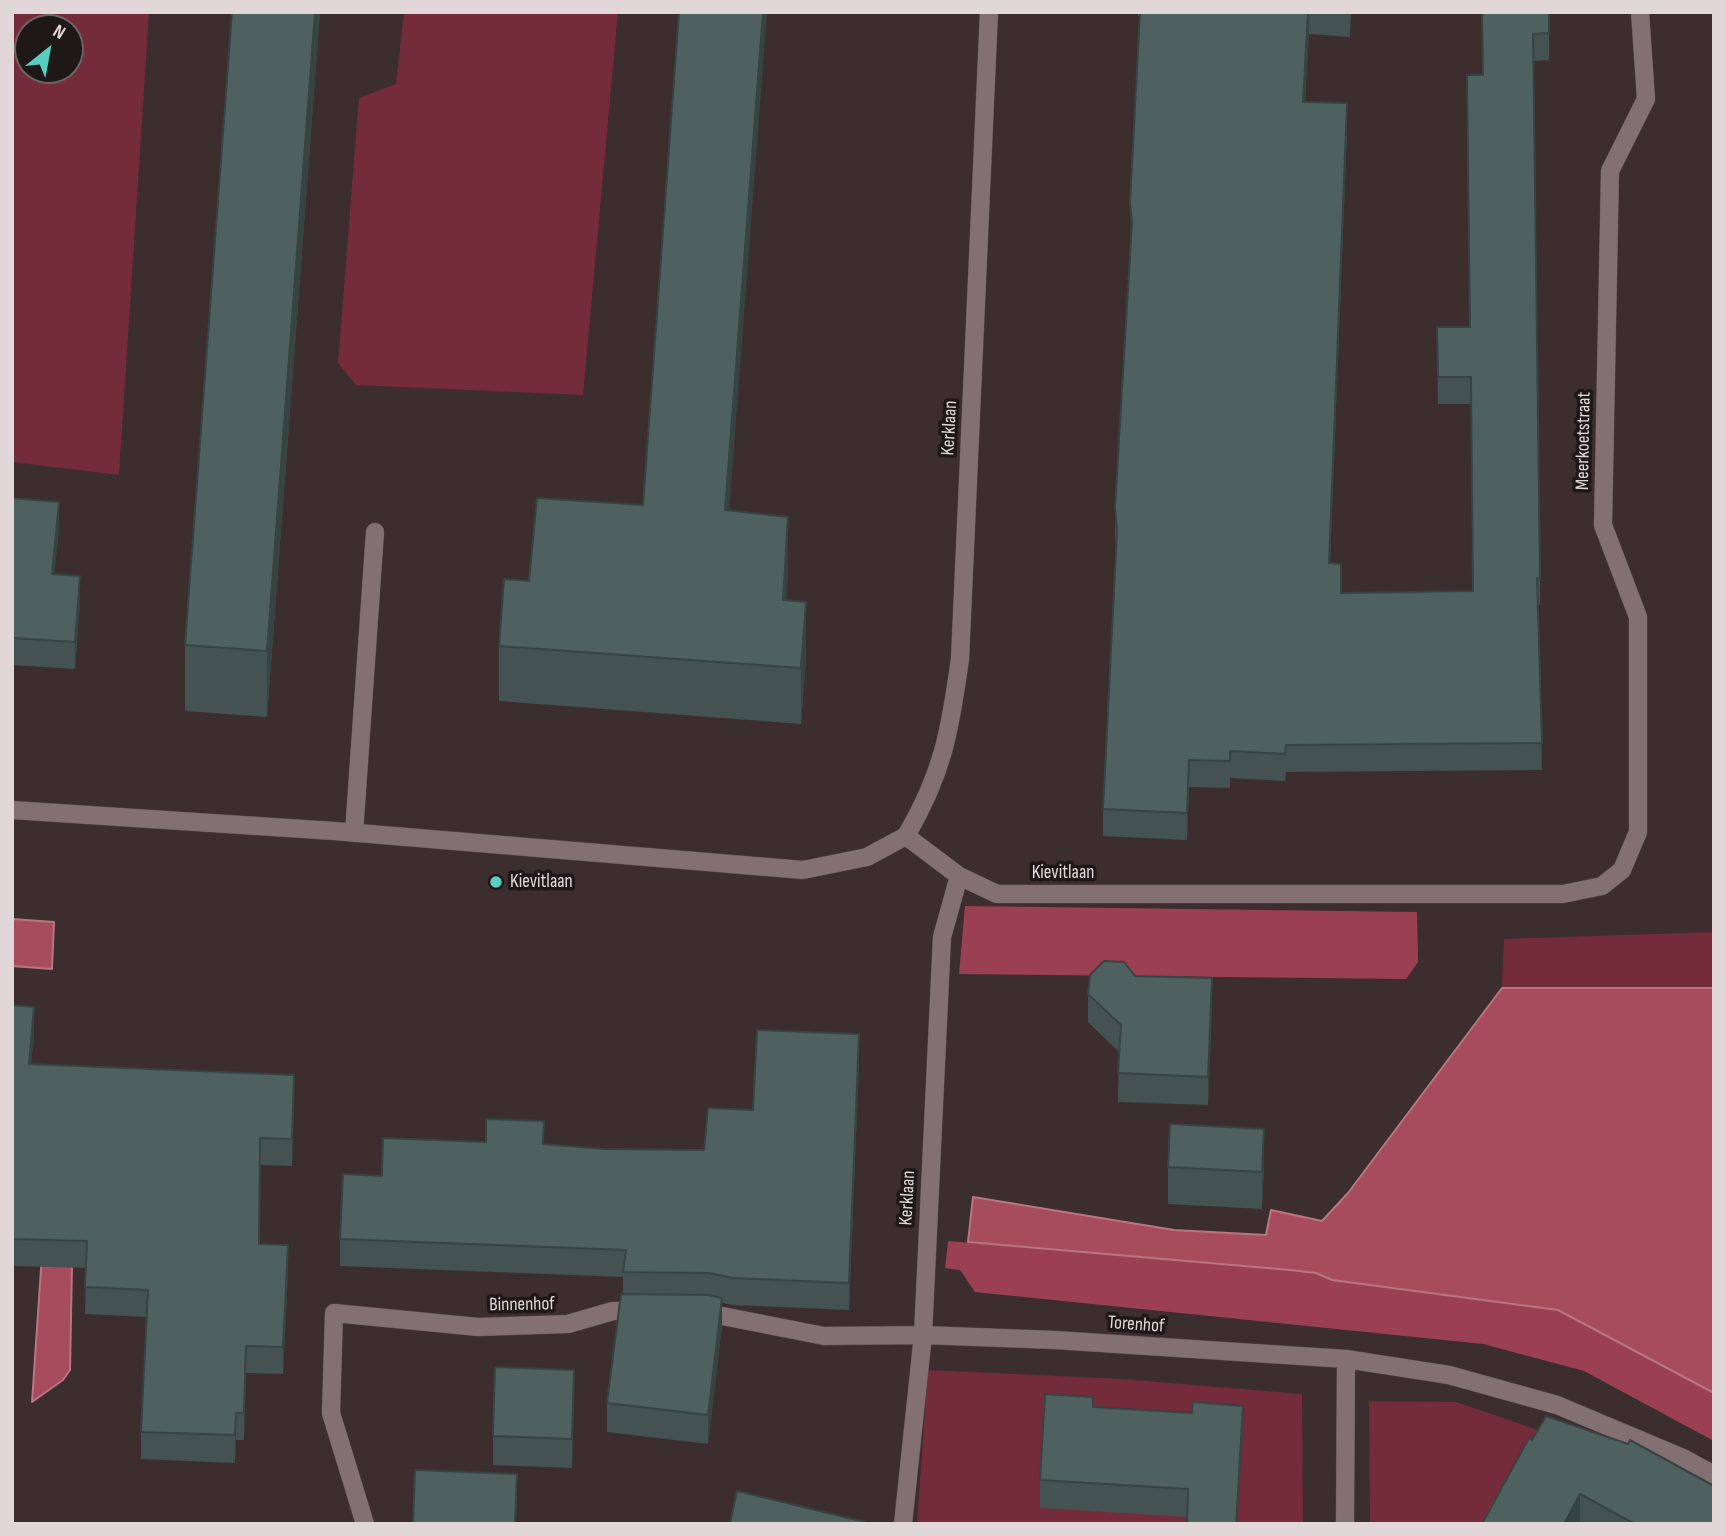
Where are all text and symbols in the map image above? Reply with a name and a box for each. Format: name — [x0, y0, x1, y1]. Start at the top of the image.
north arrow — [14, 14, 84, 84]
text: N — [49, 20, 69, 45]
street label: Meerkoetstraat — [1572, 392, 1596, 490]
street label: Kerklaan — [937, 400, 963, 456]
street label: Kievitlaan — [1032, 862, 1094, 884]
place label: Kievitlaan — [510, 871, 573, 893]
marker: Kievitlaan — [488, 874, 504, 890]
street label: Kerklaan — [895, 1170, 921, 1226]
street label: Binnenhof — [489, 1293, 555, 1317]
street label: Torenhof — [1107, 1312, 1165, 1338]

